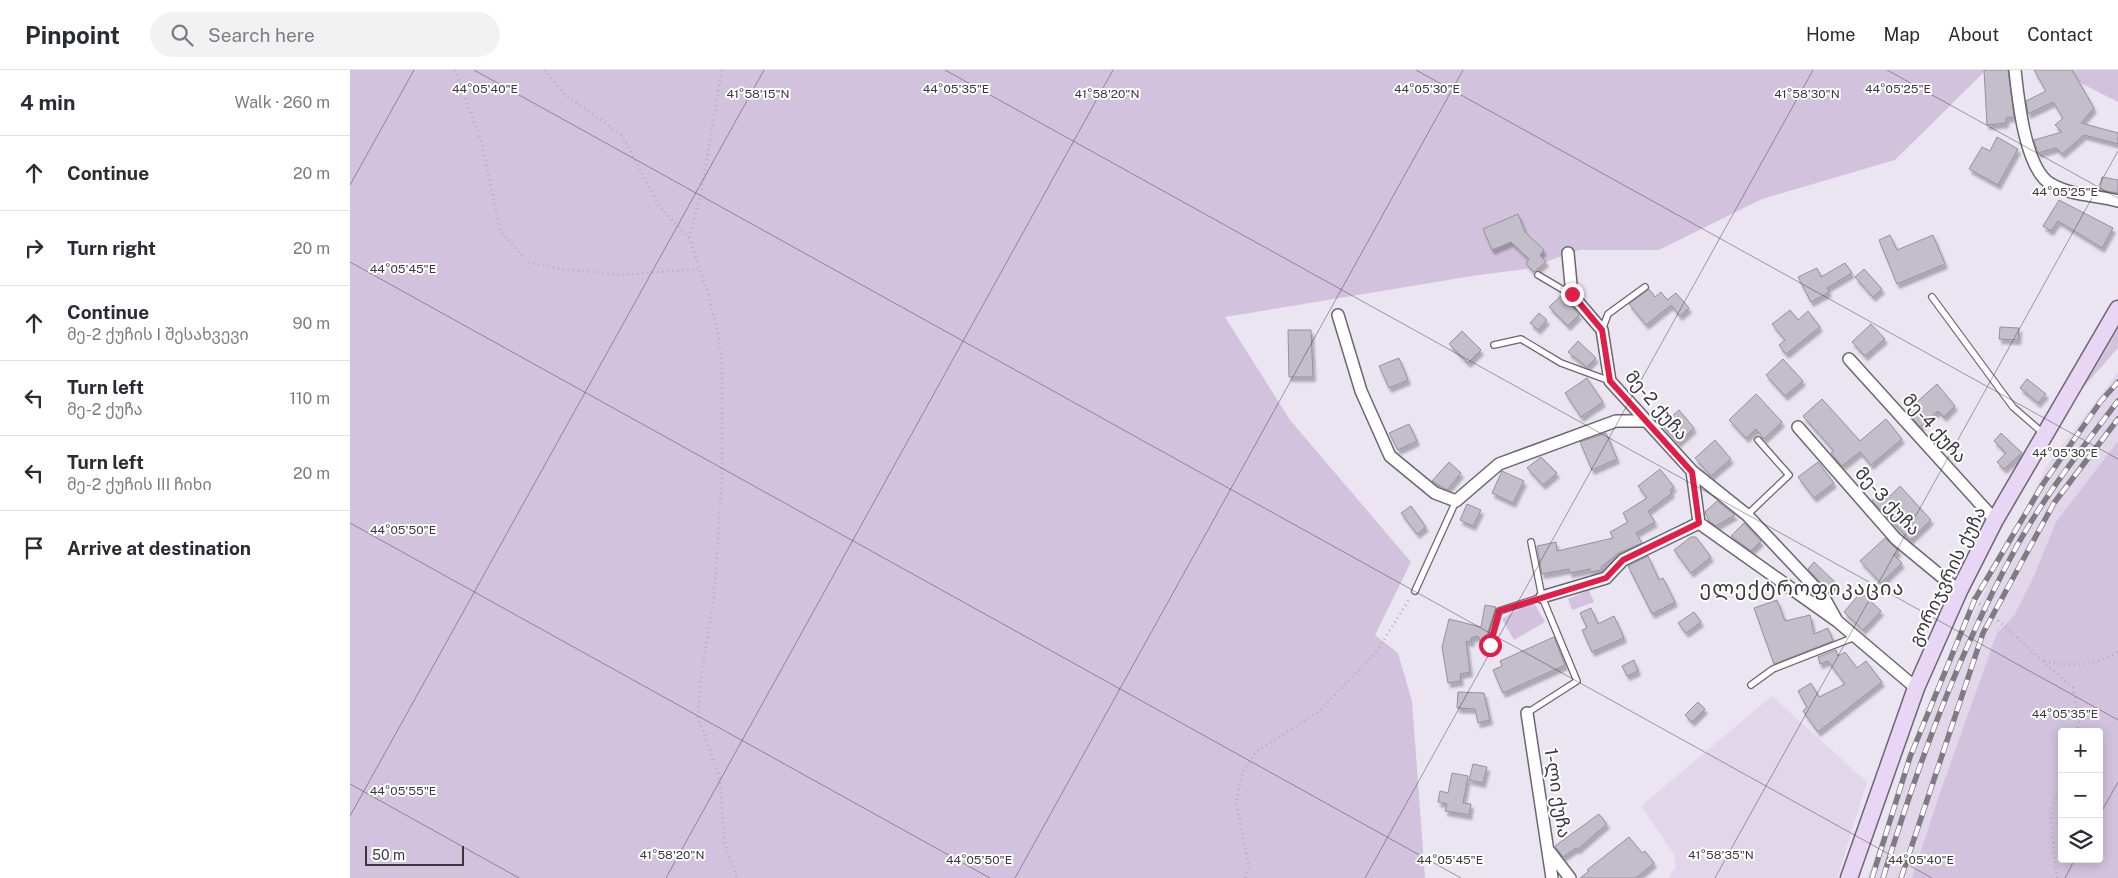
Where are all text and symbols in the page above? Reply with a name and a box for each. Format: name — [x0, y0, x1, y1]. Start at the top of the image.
search box — [150, 12, 500, 57]
text: Pinpoint — [25, 21, 120, 49]
icon: search — [168, 21, 196, 49]
text: Search here — [208, 24, 315, 46]
text: Home — [1806, 24, 1856, 45]
text: Map — [1884, 24, 1920, 45]
text: About — [1948, 24, 1999, 45]
text: Contact — [2027, 24, 2093, 45]
text: 44°05'40"E — [452, 82, 518, 96]
text: 44°05'35"E — [923, 82, 989, 96]
text: 44°05'30"E — [1394, 82, 1460, 96]
text: 44°05'25"E — [1865, 82, 1931, 96]
text: 41°58'15"N — [726, 87, 790, 101]
text: 41°58'20"N — [1074, 87, 1140, 101]
text: 41°58'30"N — [1774, 87, 1840, 101]
text: 4 min — [20, 90, 75, 115]
text: Walk · 260 m — [235, 93, 330, 112]
icon: ahead — [20, 159, 48, 187]
text: Continue — [67, 162, 149, 184]
text: 20 m — [293, 164, 330, 183]
text: 44°05'25"E — [2032, 185, 2098, 199]
icon: right — [20, 234, 48, 262]
text: Turn right — [67, 237, 156, 259]
text: 20 m — [293, 239, 330, 258]
text: 44°05'45"E — [370, 262, 436, 276]
route end — [1561, 283, 1584, 306]
text: Continue — [67, 301, 149, 323]
icon: ahead — [20, 309, 48, 337]
text: 90 m — [293, 314, 330, 333]
text: მე-2 ქუჩის I შესახვევი — [67, 325, 249, 344]
street label: მე-2 ქუჩა — [1620, 366, 1693, 445]
text: Turn left — [67, 376, 144, 398]
icon: left — [20, 384, 48, 412]
text: 110 m — [289, 389, 330, 408]
street label: მე-4 ქუჩა — [1898, 389, 1971, 468]
text: მე-2 ქუჩა — [67, 400, 143, 419]
text: 44°05'30"E — [2032, 446, 2098, 460]
text: Turn left — [67, 451, 144, 473]
icon: left — [20, 459, 48, 487]
street label: მე-3 ქუჩა — [1850, 463, 1925, 540]
text: 20 m — [293, 464, 330, 483]
text: მე-2 ქუჩის III ჩიხი — [67, 475, 212, 494]
street label: გორიჯვრის ქუჩა — [1904, 503, 1991, 649]
text: 44°05'50"E — [370, 523, 436, 537]
icon: arrive — [20, 534, 48, 562]
text: Arrive at destination — [67, 537, 251, 559]
district label: ელექტროფიკაცია — [1700, 576, 1905, 601]
route start — [1479, 634, 1502, 657]
text: 44°05'35"E — [2032, 707, 2098, 721]
map controls — [2058, 728, 2103, 863]
button: + — [2058, 728, 2103, 773]
street label: 1-ლი ქუჩა — [1540, 747, 1575, 839]
button: − — [2058, 773, 2103, 818]
text: 44°05'55"E — [370, 784, 436, 798]
button: layers — [2058, 818, 2103, 863]
scale bar — [365, 843, 464, 866]
text: 50 m — [372, 847, 405, 863]
text: 41°58'20"N — [639, 848, 705, 862]
text: 41°58'35"N — [1688, 848, 1754, 862]
text: 44°05'50"E — [946, 853, 1012, 867]
text: 44°05'45"E — [1417, 853, 1483, 867]
text: 44°05'40"E — [1888, 853, 1954, 867]

